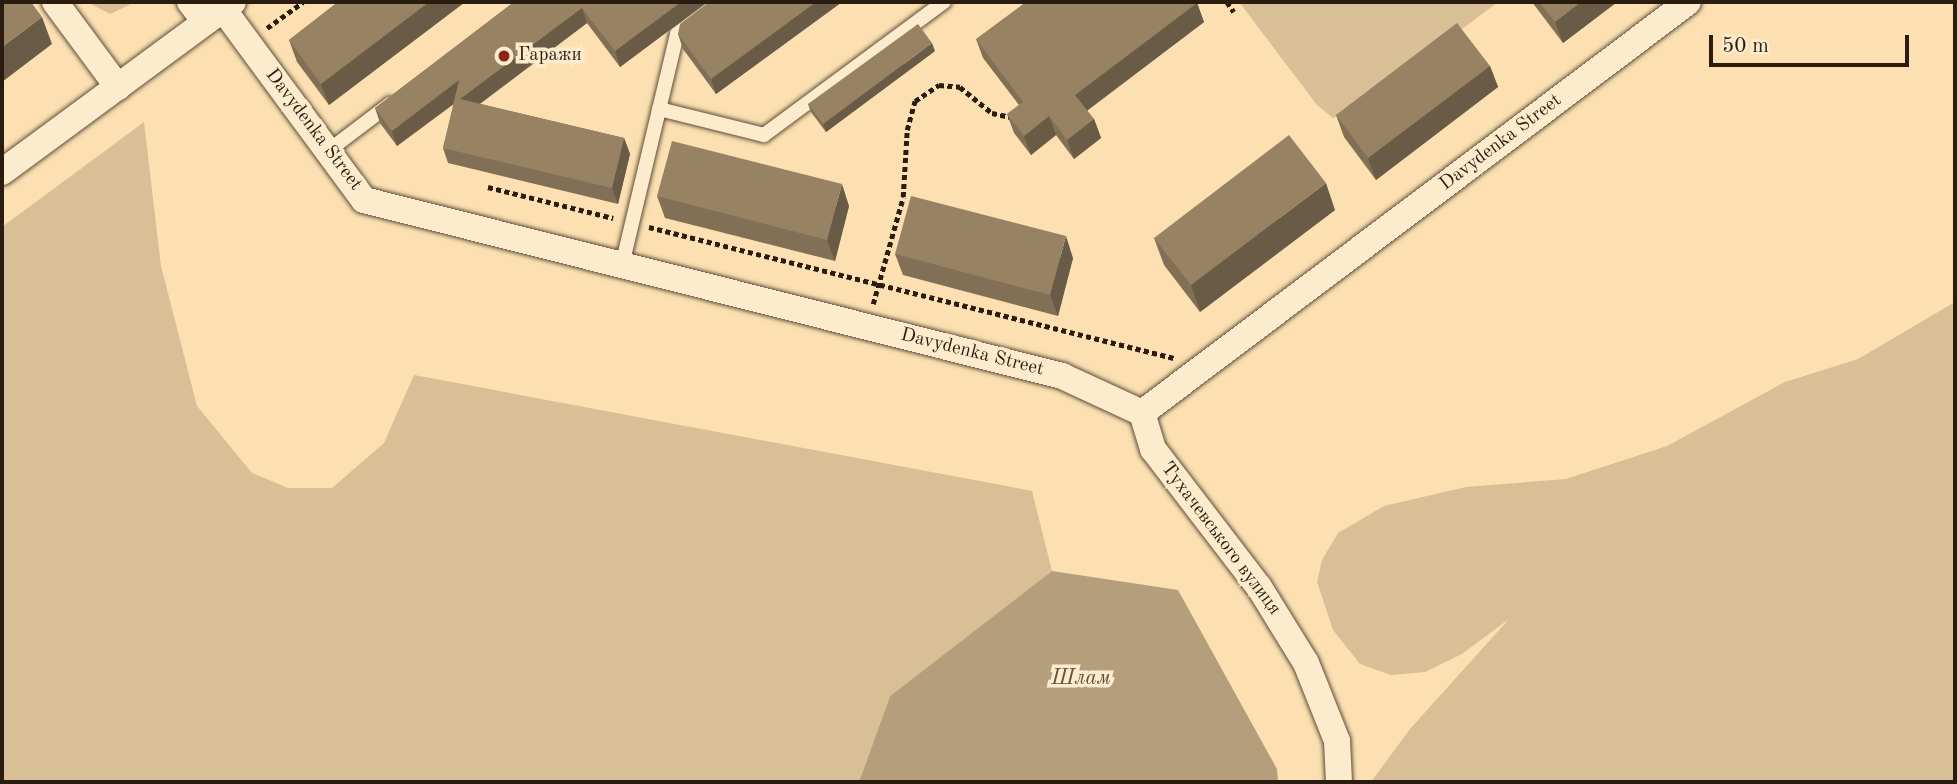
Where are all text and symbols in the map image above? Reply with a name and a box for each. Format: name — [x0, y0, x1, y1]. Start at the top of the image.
scale bar — [1712, 21, 1912, 65]
text: 50 m — [1722, 36, 1769, 57]
place label: Гаражи — [518, 45, 582, 67]
marker: Гаражи — [496, 48, 512, 64]
street label: Davydenka Street — [260, 65, 366, 195]
street label: Davydenka Street — [1436, 90, 1566, 196]
street label: Davydenka Street — [898, 324, 1046, 382]
street label: Тухачевського вулиця — [1155, 458, 1285, 620]
water label: Шлам — [1051, 666, 1111, 692]

